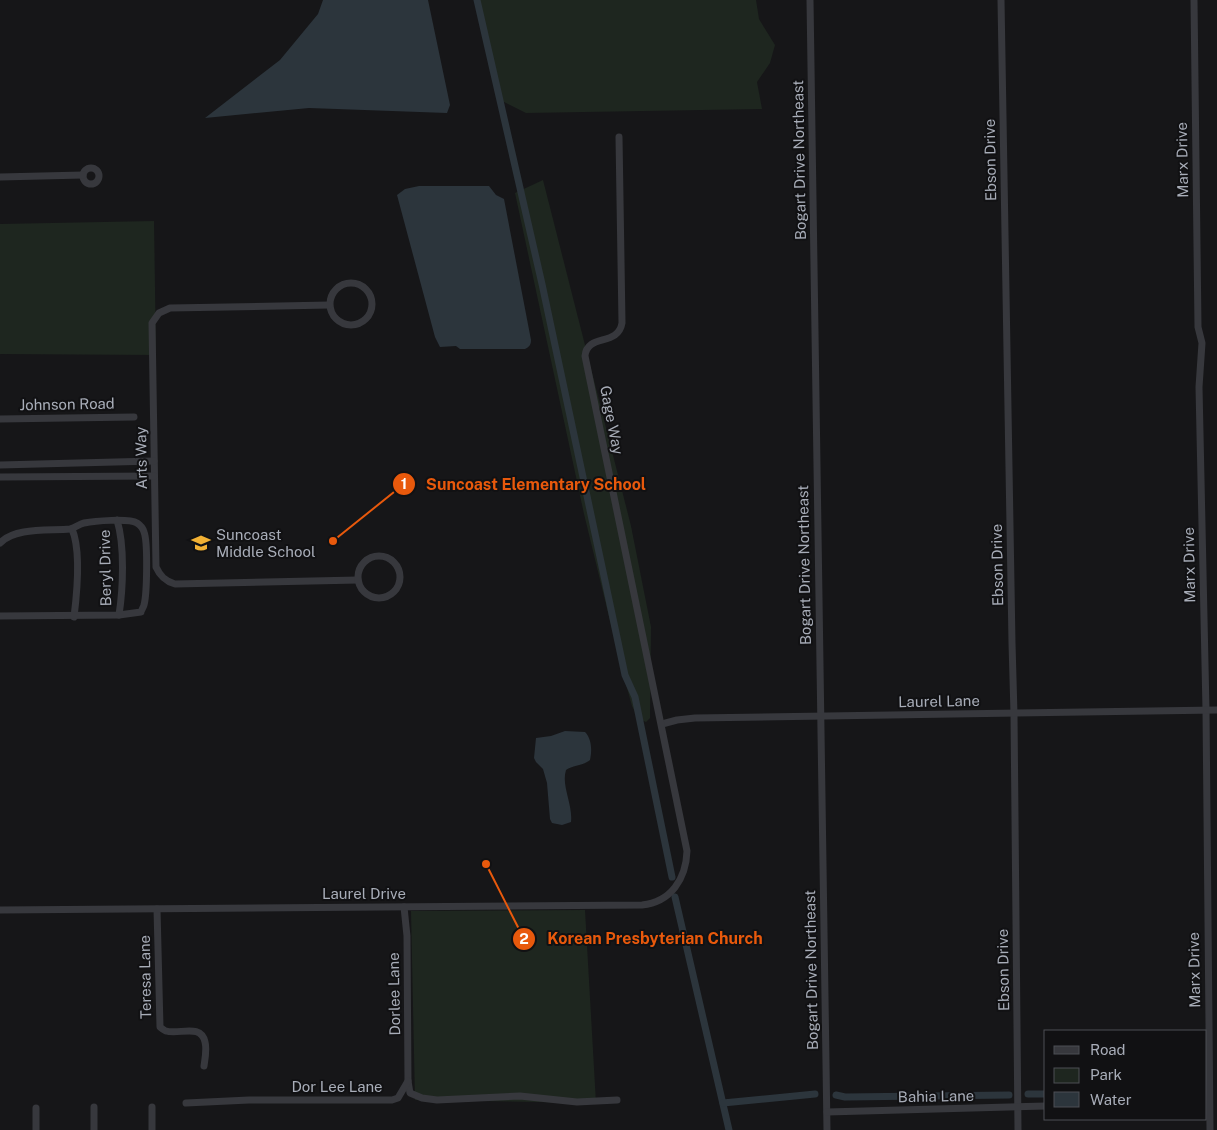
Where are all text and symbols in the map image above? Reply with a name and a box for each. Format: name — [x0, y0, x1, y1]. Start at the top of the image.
street label: Bogart Drive Northeast — [789, 80, 809, 240]
street label: Ebson Drive — [981, 119, 999, 201]
street label: Marx Drive — [1173, 122, 1191, 198]
street label: Gage Way — [597, 384, 627, 456]
street label: Johnson Road — [19, 395, 115, 413]
street label: Arts Way — [132, 427, 150, 489]
callout: Suncoast Elementary School — [391, 469, 657, 500]
text: 1 — [401, 475, 407, 492]
text: Suncoast Elementary School — [426, 475, 646, 494]
street label: Bogart Drive Northeast — [794, 485, 814, 645]
street label: Ebson Drive — [988, 524, 1006, 606]
place label: Suncoast Middle School — [216, 526, 315, 560]
street label: Marx Drive — [1180, 527, 1198, 603]
street label: Beryl Drive — [96, 529, 114, 607]
school or university icon: Suncoast Middle School — [190, 532, 212, 554]
street label: Laurel Lane — [898, 692, 980, 710]
street label: Laurel Drive — [322, 885, 406, 902]
street label: Bogart Drive Northeast — [801, 890, 821, 1050]
callout: Korean Presbyterian Church — [512, 923, 772, 954]
text: Korean Presbyterian Church — [547, 929, 763, 948]
street label: Ebson Drive — [994, 929, 1012, 1011]
text: 2 — [519, 930, 529, 947]
street label: Marx Drive — [1185, 932, 1203, 1008]
street label: Teresa Lane — [136, 935, 154, 1019]
street label: Dorlee Lane — [385, 952, 403, 1036]
legend — [1044, 1030, 1207, 1120]
text: Road — [1090, 1041, 1126, 1058]
text: Park — [1090, 1066, 1122, 1083]
street label: Dor Lee Lane — [291, 1078, 383, 1095]
street label: Bahia Lane — [898, 1087, 974, 1105]
text: Water — [1090, 1091, 1132, 1108]

